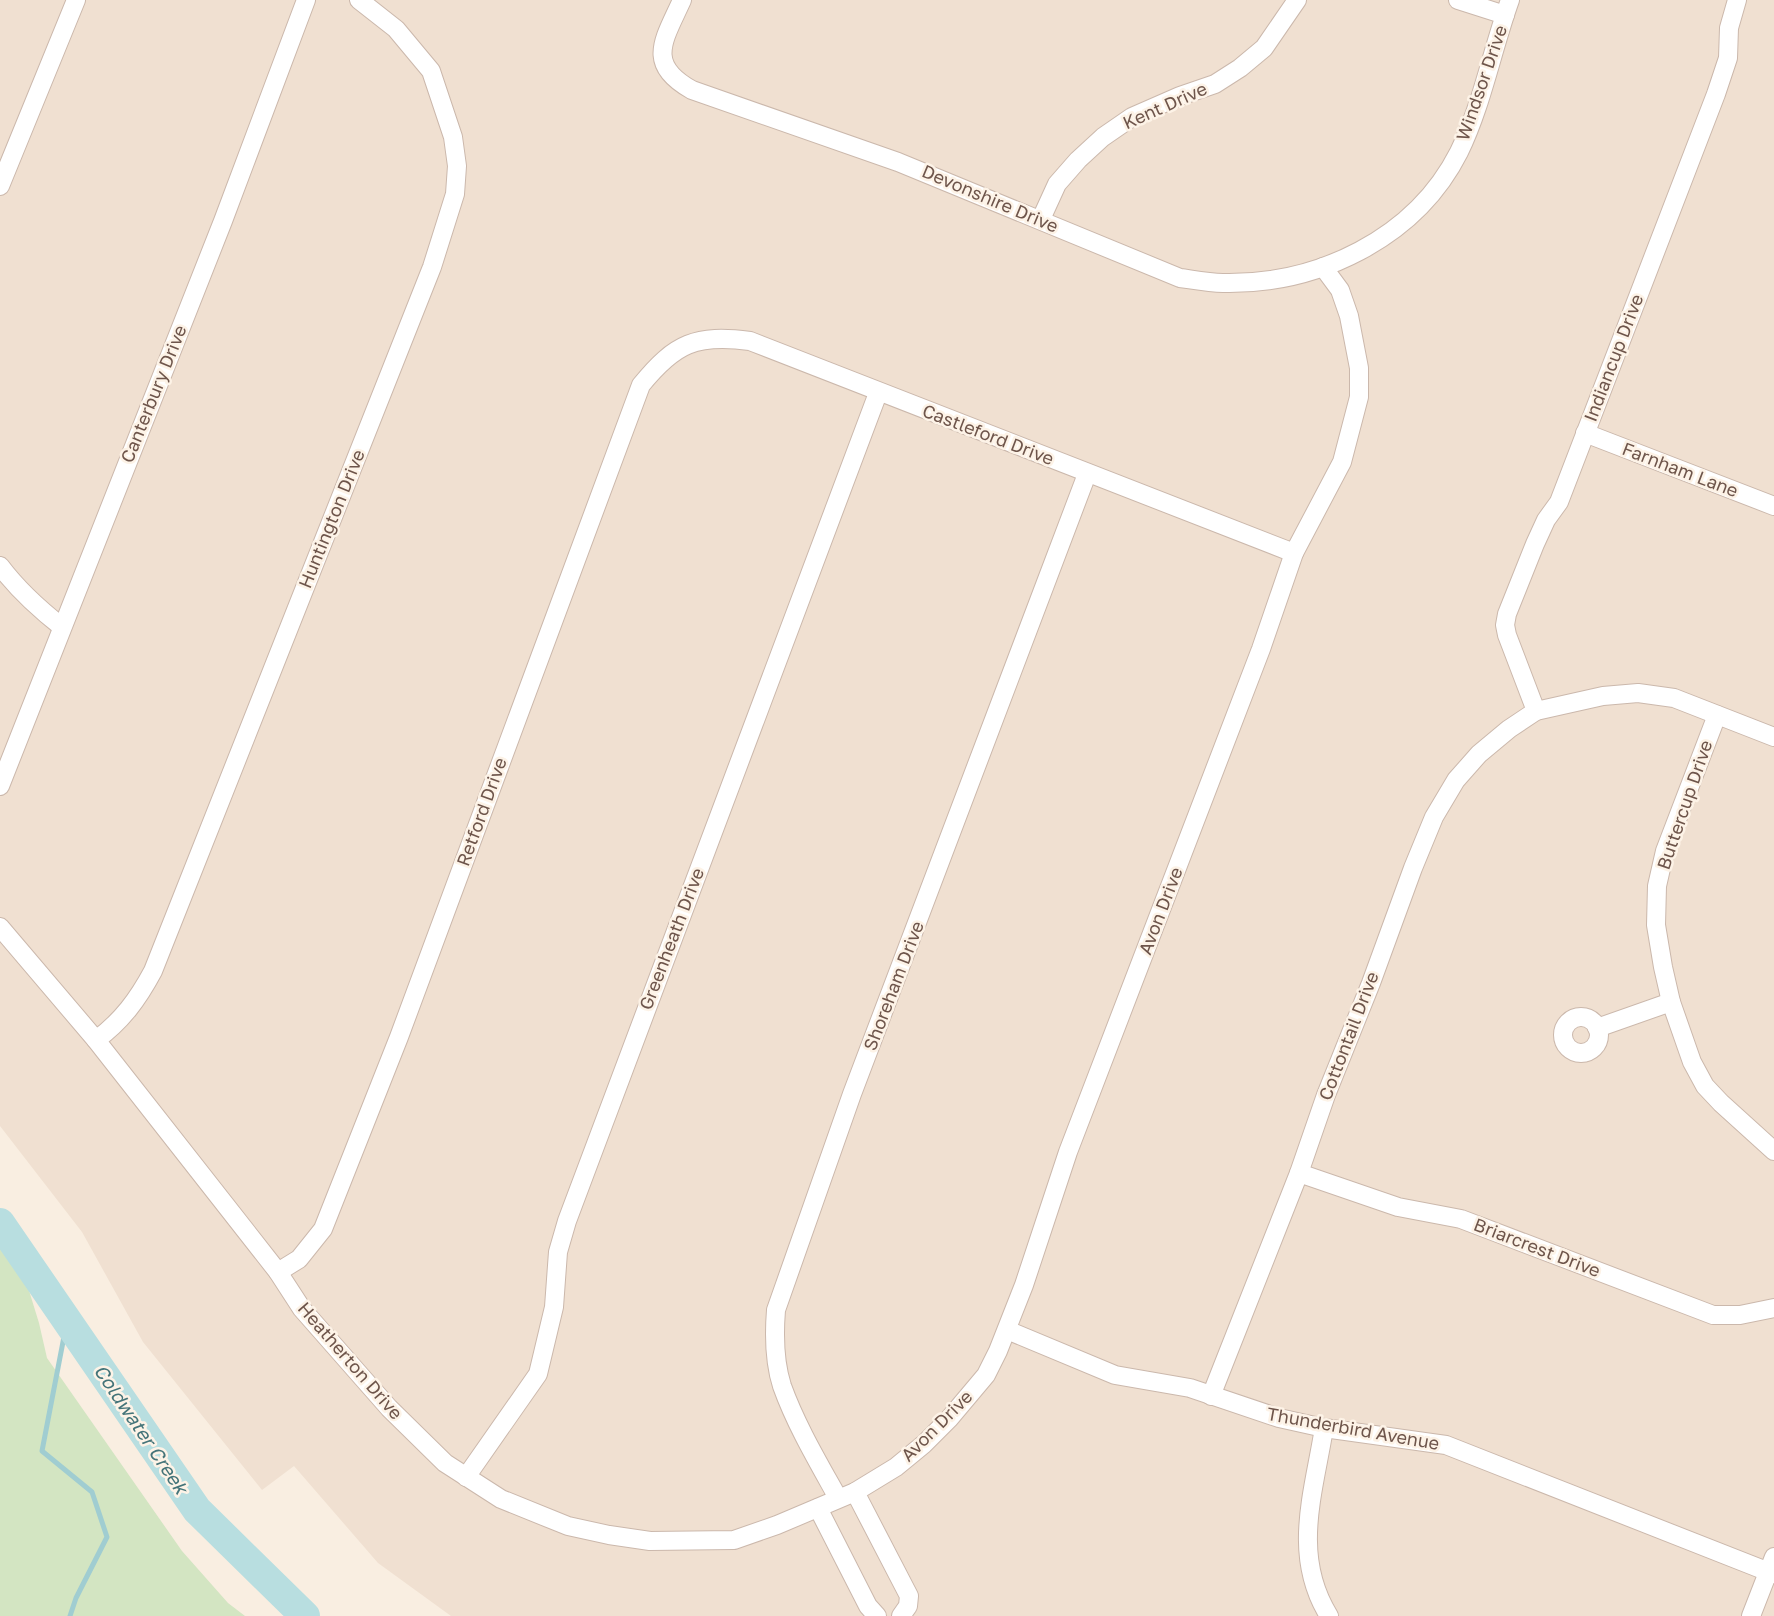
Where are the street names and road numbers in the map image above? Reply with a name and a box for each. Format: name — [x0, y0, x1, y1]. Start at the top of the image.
street label: Windsor Drive — [1451, 22, 1511, 143]
street label: Kent Drive — [1119, 77, 1210, 133]
street label: Devonshire Drive — [919, 159, 1062, 237]
street label: Indiancup Drive — [1579, 291, 1647, 424]
street label: Canterbury Drive — [115, 322, 191, 466]
street label: Castleford Drive — [919, 399, 1057, 469]
street label: Farnham Lane — [1619, 437, 1741, 501]
street label: Huntington Drive — [293, 446, 369, 591]
street label: Buttercup Drive — [1652, 737, 1716, 872]
street label: Retford Drive — [451, 754, 511, 869]
street label: Avon Drive — [1133, 864, 1187, 957]
street label: Greenheath Drive — [634, 865, 708, 1013]
street label: Shoreham Drive — [858, 918, 928, 1054]
street label: Cottontail Drive — [1313, 968, 1383, 1103]
street label: Briarcrest Drive — [1471, 1213, 1604, 1281]
street label: Heatherton Drive — [294, 1297, 408, 1424]
street label: Avon Drive — [896, 1385, 976, 1465]
street label: Thunderbird Avenue — [1265, 1402, 1441, 1454]

